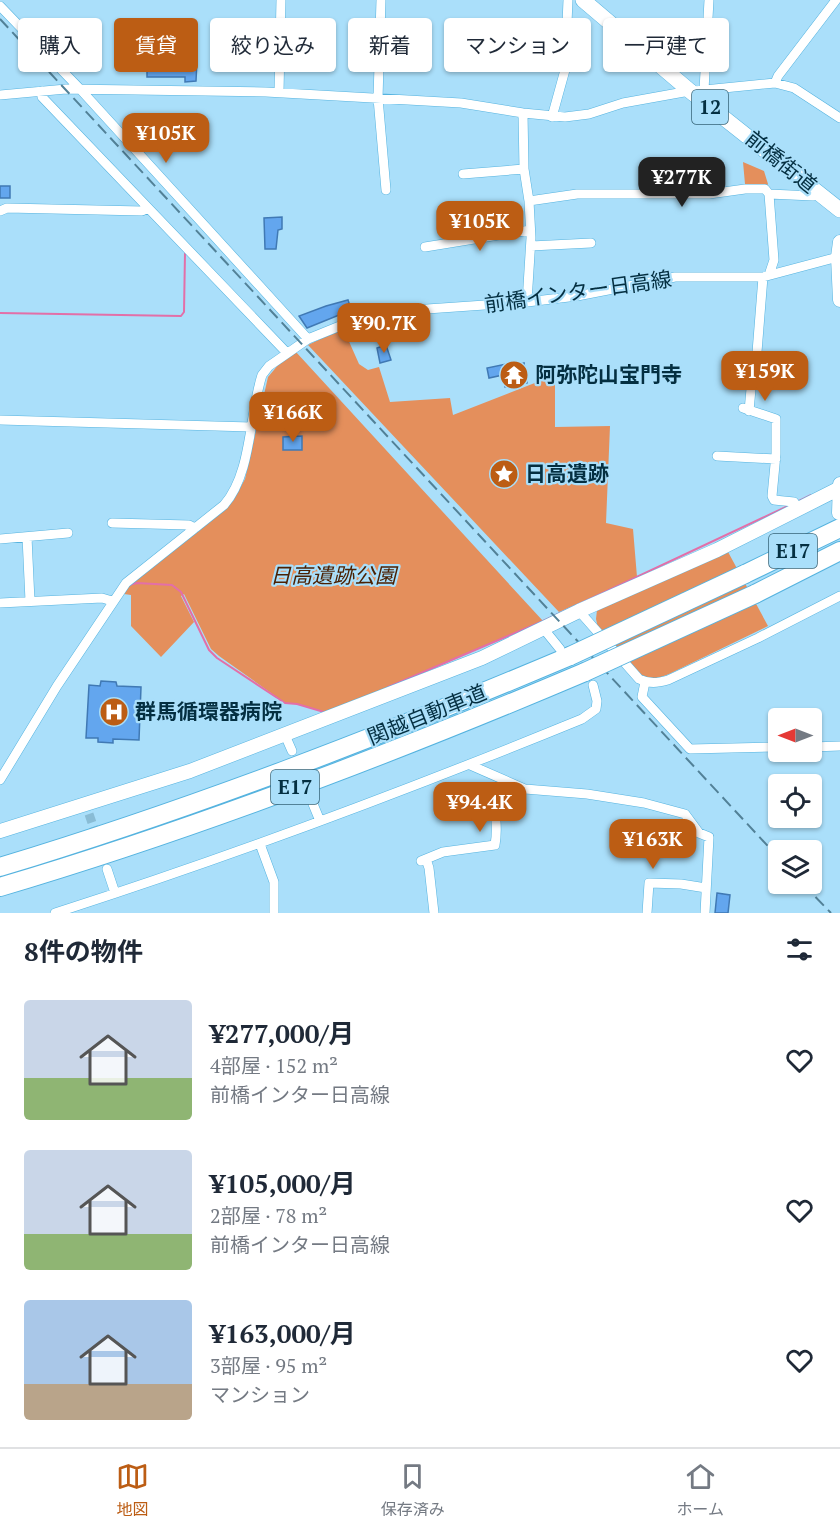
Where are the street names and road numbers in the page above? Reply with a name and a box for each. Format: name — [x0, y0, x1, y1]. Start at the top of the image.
road number: 12 — [692, 90, 728, 124]
street label: 前橋街道 — [740, 124, 823, 199]
street label: 前橋インター日高線 — [482, 264, 673, 318]
road number: E17 — [769, 534, 817, 568]
street label: 関越自動車道 — [363, 677, 490, 751]
road number: E17 — [271, 770, 319, 804]

